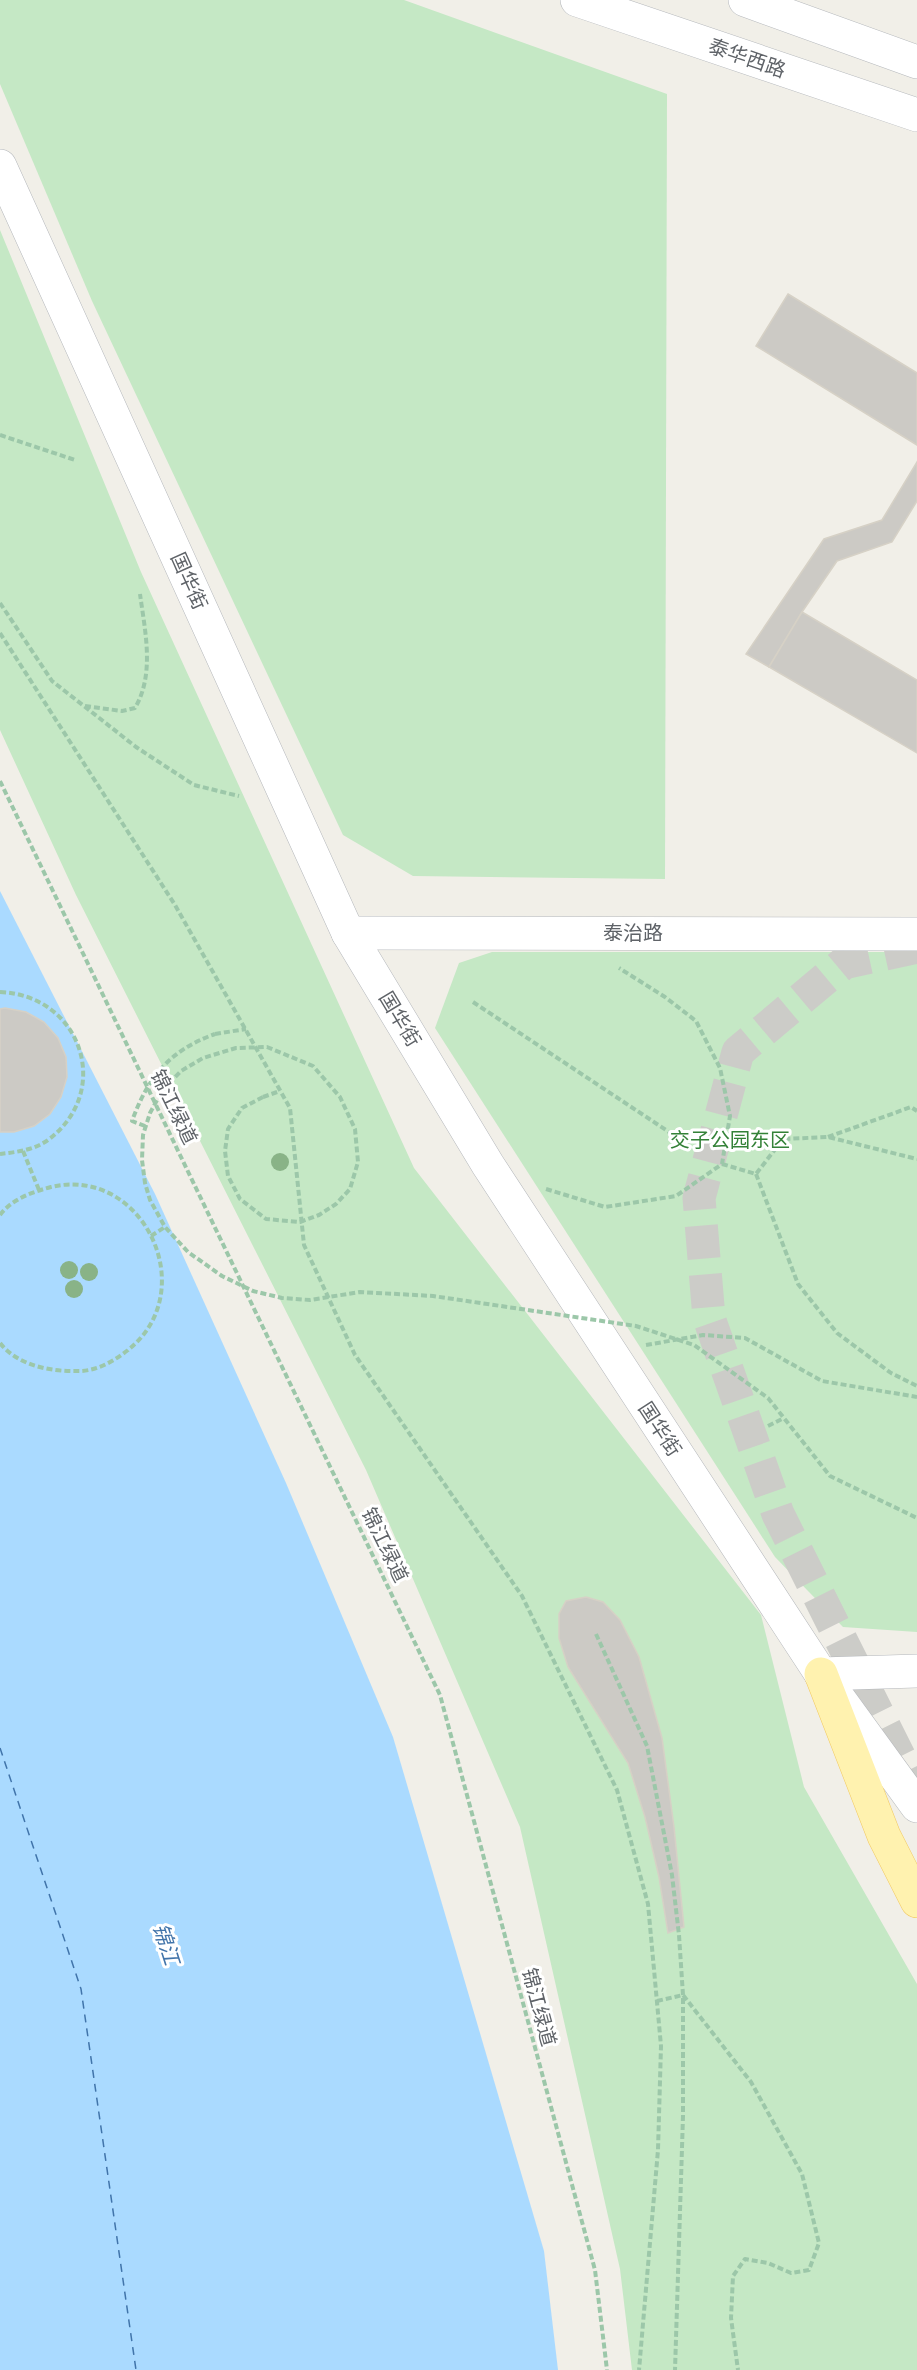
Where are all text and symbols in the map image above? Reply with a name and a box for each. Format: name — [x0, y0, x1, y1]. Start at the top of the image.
street label: 泰华西路 — [705, 32, 789, 83]
street label: 国华街 — [165, 548, 214, 614]
street label: 泰治路 — [603, 919, 663, 946]
street label: 国华街 — [373, 986, 427, 1051]
street label: 锦江绿道 — [145, 1065, 204, 1149]
park label: 交子公园东区 — [670, 1126, 790, 1153]
street label: 国华街 — [633, 1396, 688, 1461]
street label: 锦江绿道 — [356, 1503, 415, 1587]
water label: 锦江 — [147, 1919, 187, 1970]
street label: 锦江绿道 — [516, 1965, 563, 2049]

